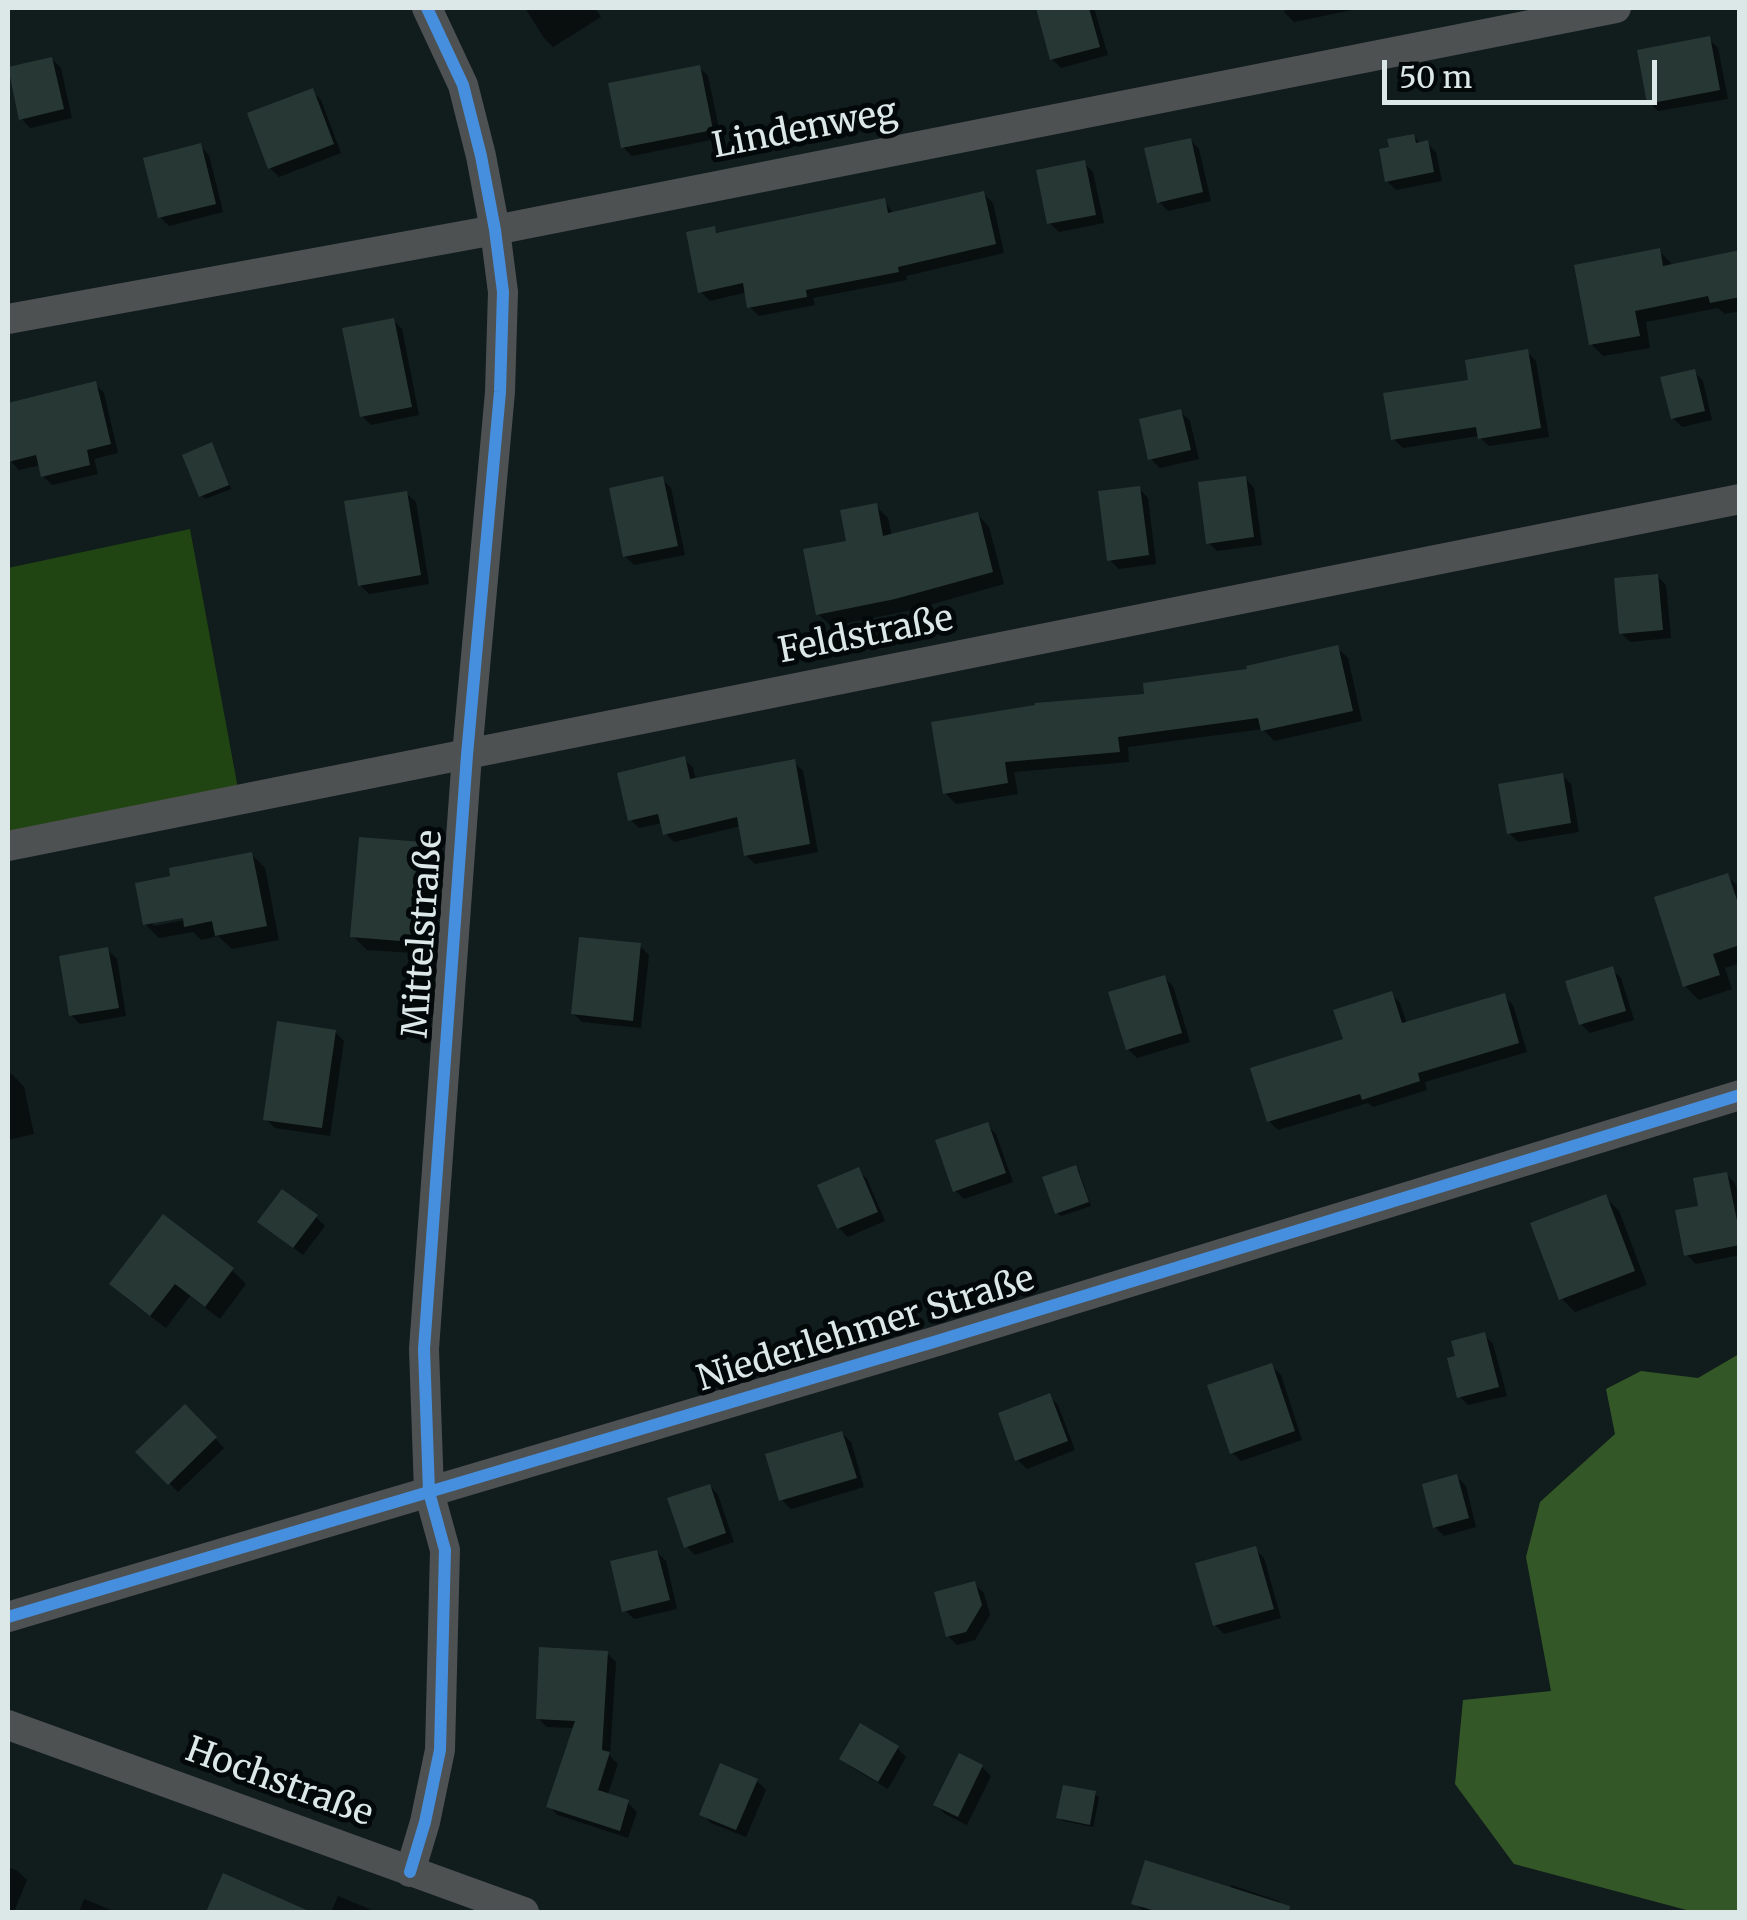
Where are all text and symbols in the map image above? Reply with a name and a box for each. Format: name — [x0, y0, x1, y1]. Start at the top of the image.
scale bar — [1387, 40, 1662, 102]
text: 50 m — [1399, 58, 1472, 96]
street label: Lindenweg — [709, 92, 901, 168]
street label: Feldstraße — [775, 598, 957, 674]
street label: Mittelstraße — [396, 829, 452, 1039]
street label: Niederlehmer Straße — [692, 1259, 1040, 1401]
street label: Hochstraße — [180, 1730, 378, 1836]

